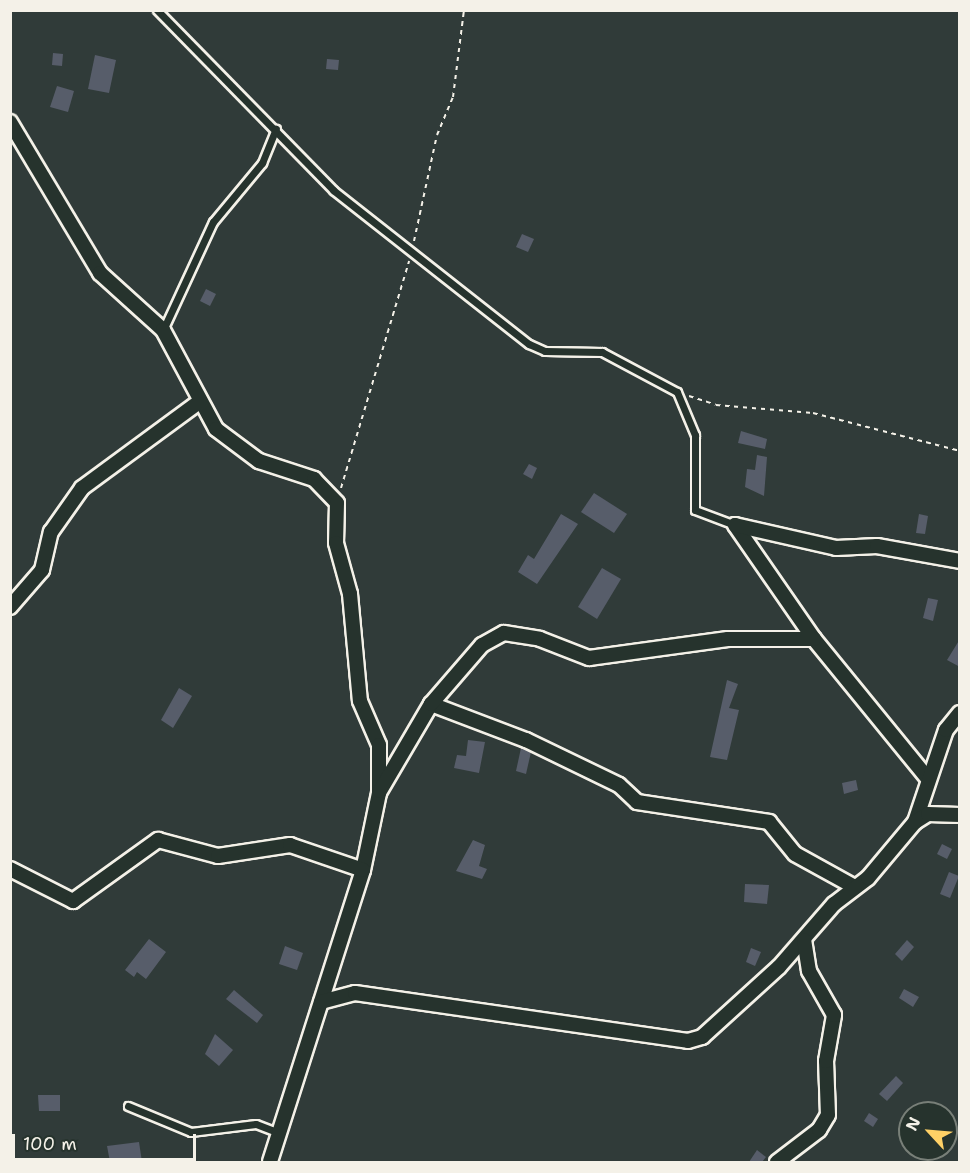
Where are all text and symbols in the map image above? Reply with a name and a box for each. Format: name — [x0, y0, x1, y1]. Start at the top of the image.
north arrow — [898, 1101, 958, 1161]
text: N — [901, 1113, 925, 1134]
scale bar — [15, 1122, 200, 1160]
text: 100 m — [23, 1132, 77, 1156]

